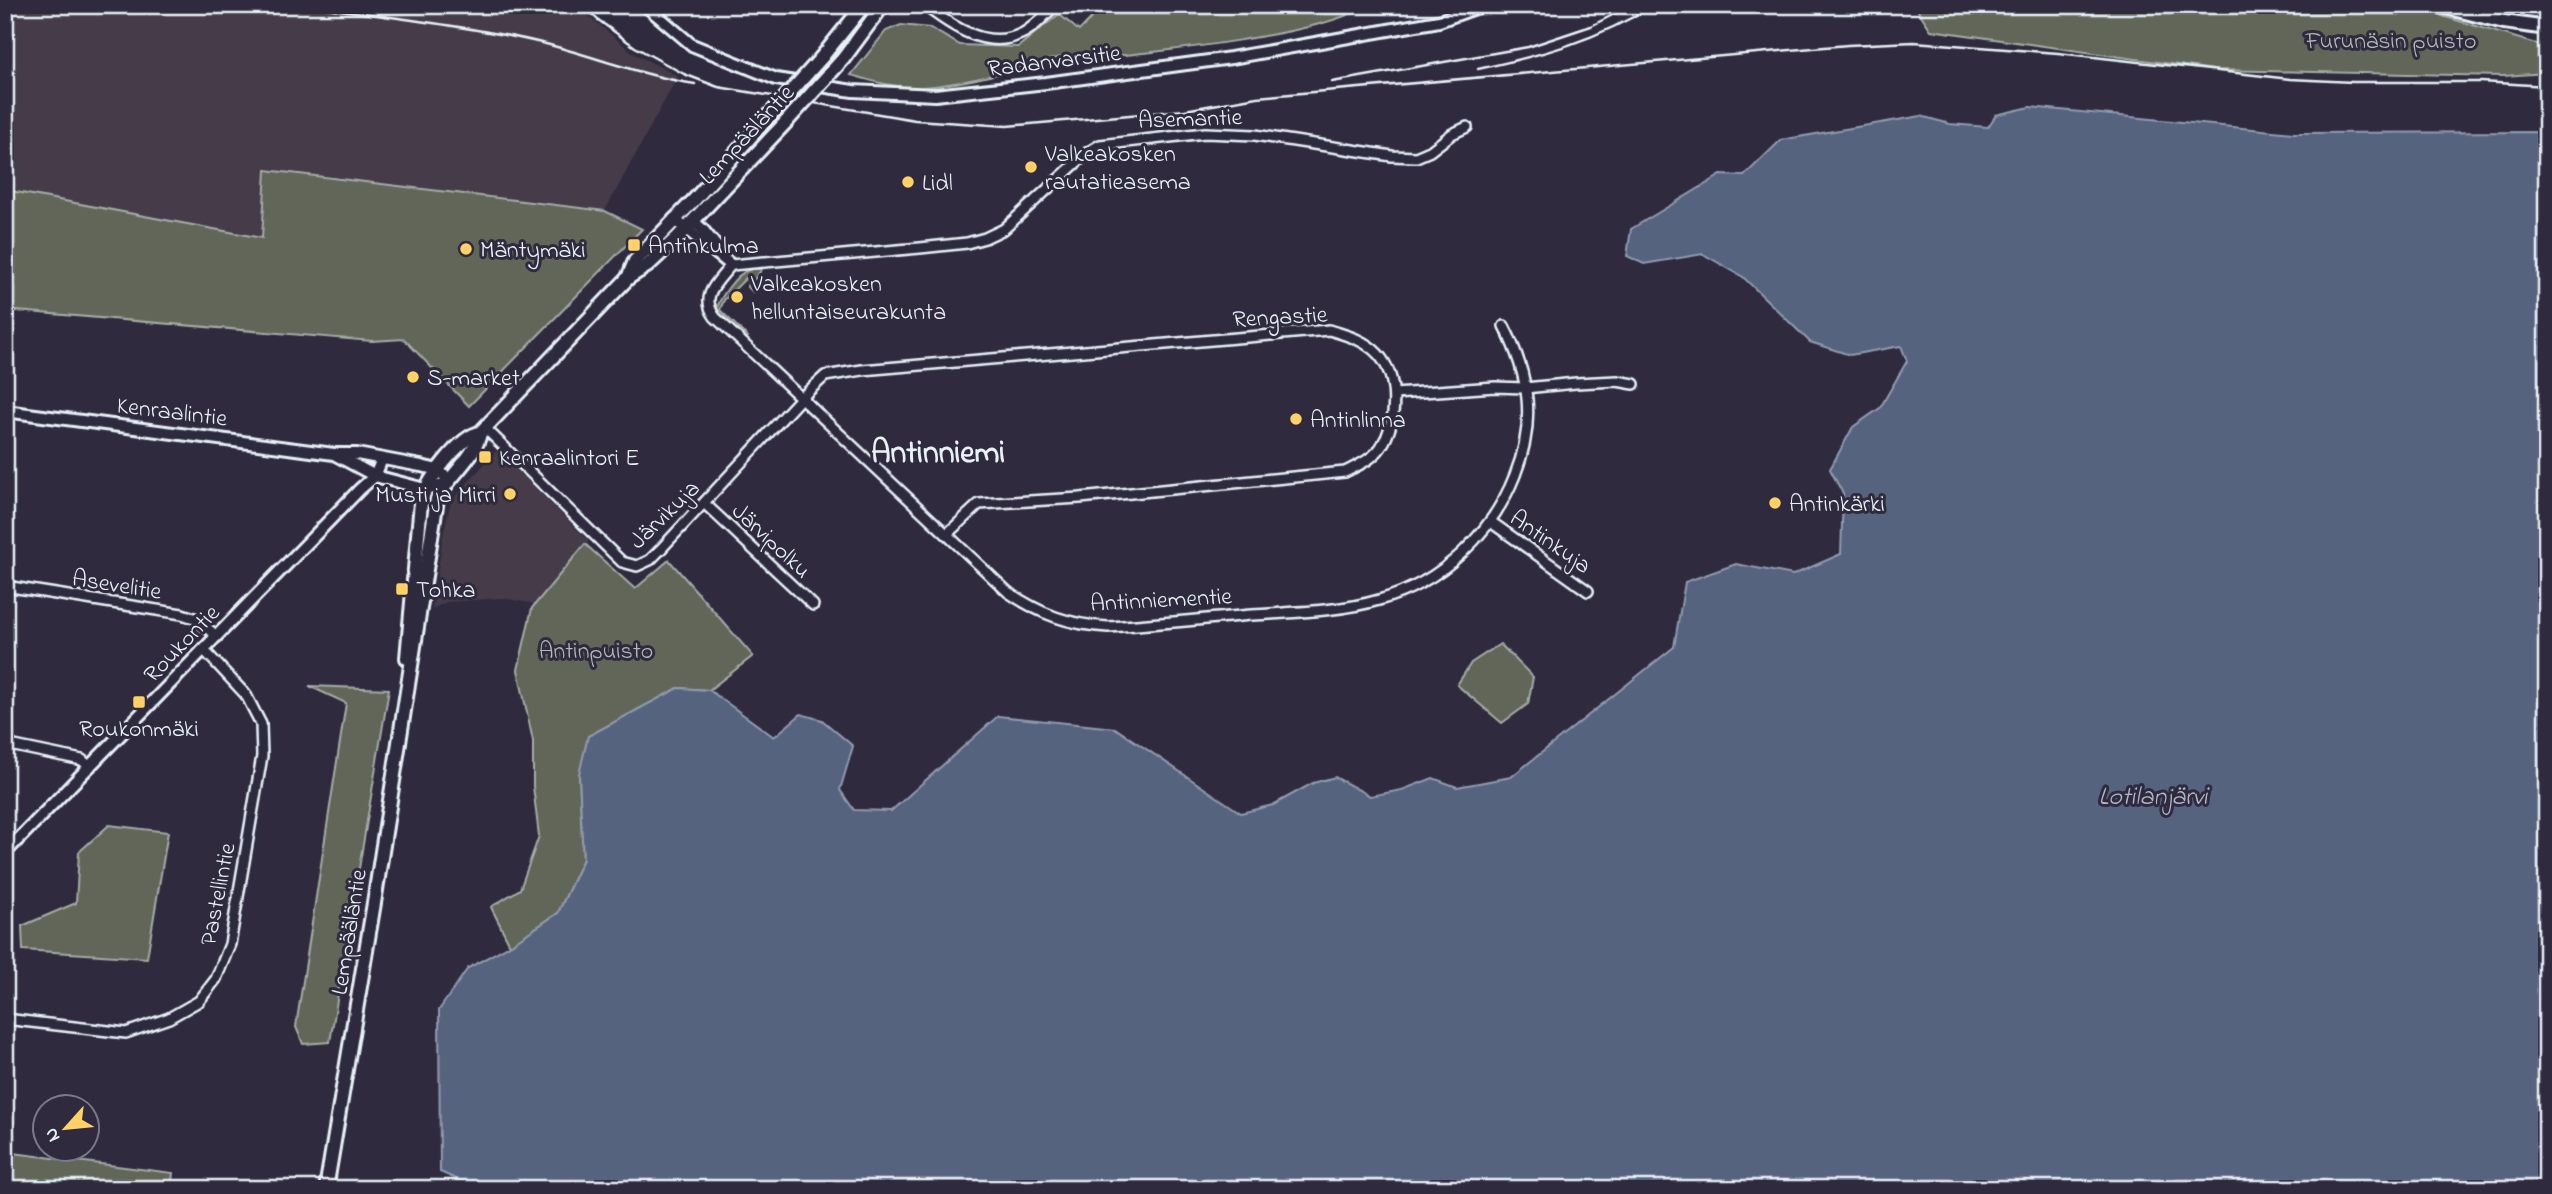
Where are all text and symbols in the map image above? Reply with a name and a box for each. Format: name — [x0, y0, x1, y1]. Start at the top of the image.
park label: Furunäsin puisto — [2305, 25, 2476, 60]
street label: Radanvarsitie — [986, 37, 1123, 88]
street label: Lempääläntie — [692, 77, 804, 194]
street label: Asemantie — [1137, 101, 1243, 140]
place label: Valkeakosken rautatieasema — [1044, 138, 1191, 201]
marker: Valkeakosken rautatieasema — [1023, 159, 1039, 175]
place label: Lidl — [922, 167, 953, 202]
marker: Lidl — [900, 174, 916, 190]
place label: Antinkulma — [648, 230, 759, 265]
place label: Mäntymäki — [480, 234, 586, 270]
marker: Antinkulma — [626, 237, 642, 253]
marker: Mäntymäki — [458, 241, 474, 257]
place label: Valkeakosken helluntaiseurakunta — [750, 268, 946, 331]
marker: Valkeakosken helluntaiseurakunta — [729, 289, 745, 305]
street label: Rengastie — [1232, 299, 1329, 338]
place label: S-market — [427, 362, 520, 397]
marker: S-market — [405, 369, 421, 385]
street label: Kenraalintie — [115, 389, 229, 438]
place label: Antinlinna — [1310, 404, 1406, 439]
marker: Antinlinna — [1288, 411, 1304, 427]
district label: Antinniemi — [871, 431, 1005, 478]
place label: Kenraalintori E — [499, 442, 640, 477]
marker: Kenraalintori E — [477, 449, 493, 465]
street label: Järvikuja — [622, 473, 709, 559]
place label: Musti ja Mirri — [375, 479, 496, 514]
marker: Musti ja Mirri — [502, 486, 518, 502]
place label: Antinkärki — [1789, 488, 1885, 523]
marker: Antinkärki — [1767, 495, 1783, 511]
street label: Järvipolku — [723, 496, 818, 588]
street label: Antinkuja — [1502, 502, 1598, 584]
street label: Asevelitie — [69, 562, 164, 611]
place label: Tohka — [416, 574, 475, 609]
street label: Antinniementie — [1089, 580, 1233, 623]
marker: Tohka — [394, 581, 410, 597]
street label: Roukontie — [136, 597, 229, 692]
park label: Antinpuisto — [539, 635, 653, 670]
marker: Roukonmäki — [131, 694, 147, 710]
place label: Roukonmäki — [79, 713, 199, 748]
water label: Lotilanjärvi — [2099, 779, 2210, 817]
street label: Pastellintie — [192, 840, 247, 949]
street label: Lempääläntie — [323, 867, 378, 998]
north arrow — [32, 1092, 102, 1162]
text: N — [38, 1123, 68, 1146]

